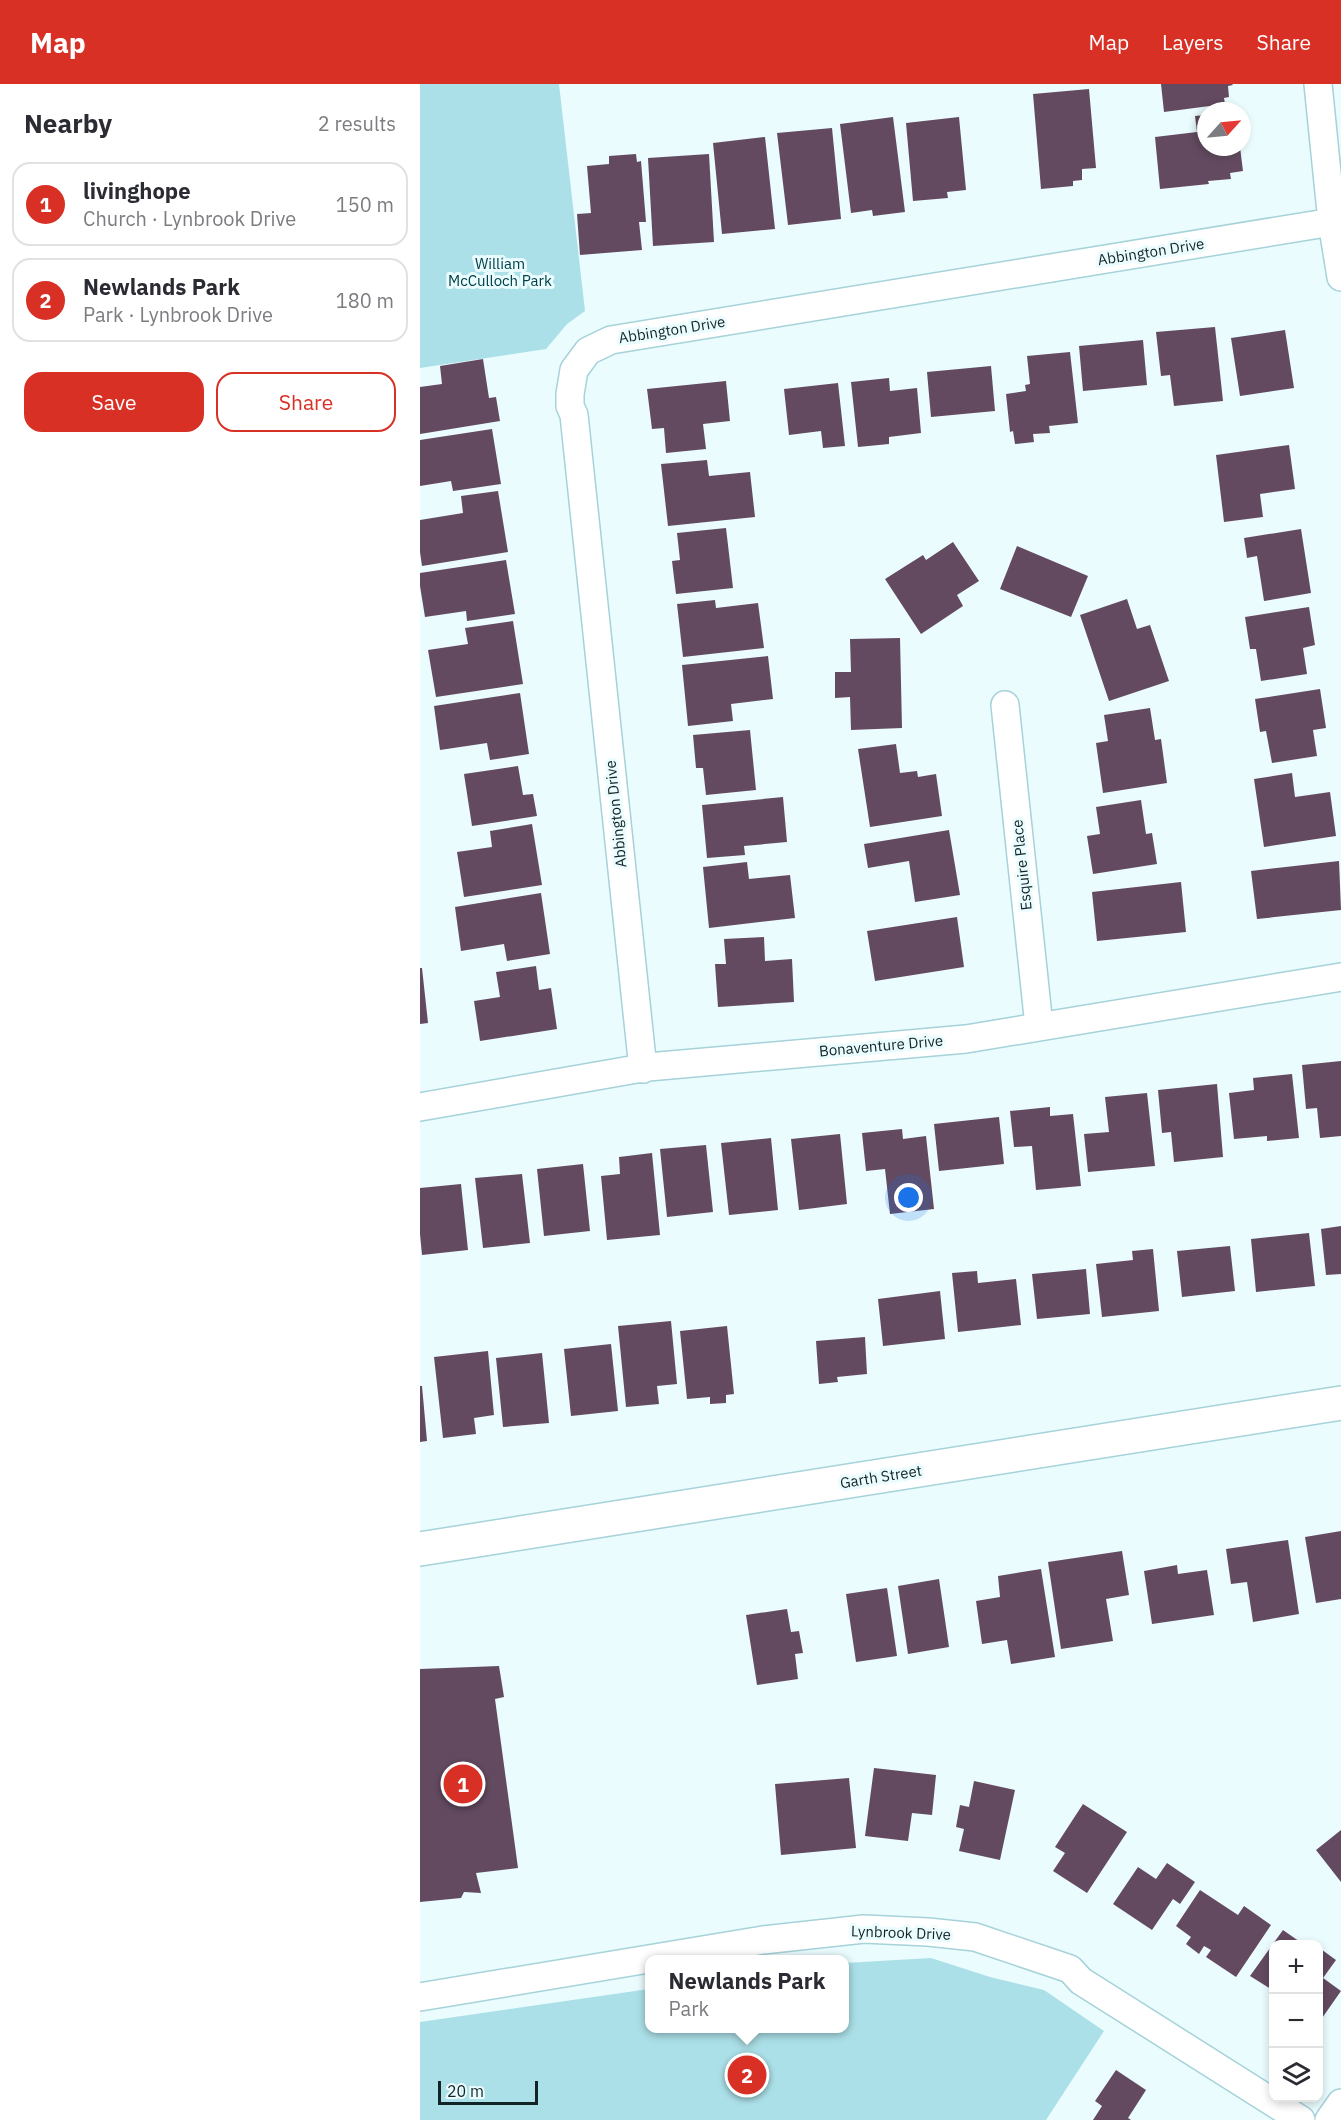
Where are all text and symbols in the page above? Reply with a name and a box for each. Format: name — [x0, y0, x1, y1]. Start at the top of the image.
text: Map — [30, 24, 86, 61]
text: Map — [1089, 28, 1129, 56]
text: Layers — [1162, 28, 1224, 56]
text: Share — [1257, 28, 1311, 56]
north arrow — [1197, 102, 1251, 156]
text: Nearby — [24, 106, 112, 140]
text: 2 results — [318, 110, 396, 137]
text: livinghope — [83, 176, 191, 205]
text: 1 — [40, 191, 52, 218]
text: 150 m — [336, 191, 394, 218]
text: Church · Lynbrook Drive — [83, 205, 296, 232]
street label: Abbington Drive — [1096, 234, 1206, 269]
park label: William McCulloch Park — [448, 254, 552, 290]
text: Newlands Park — [83, 272, 240, 301]
text: 2 — [40, 287, 52, 314]
text: 180 m — [336, 287, 394, 314]
text: Park · Lynbrook Drive — [83, 301, 273, 328]
street label: Abbington Drive — [617, 312, 727, 347]
button: Save — [24, 372, 204, 432]
button: Share — [216, 372, 396, 432]
street label: Abbington Drive — [600, 760, 631, 869]
street label: Esquire Place — [1007, 819, 1036, 911]
street label: Bonaventure Drive — [818, 1031, 944, 1060]
your location — [894, 1183, 923, 1212]
street label: Garth Street — [839, 1461, 923, 1492]
pin: 1 — [444, 1762, 483, 1806]
street label: Lynbrook Drive — [851, 1921, 951, 1944]
map controls — [1269, 1940, 1323, 2102]
button: + — [1269, 1940, 1323, 1994]
popup — [645, 1955, 849, 2033]
text: Newlands Park — [669, 1966, 825, 1995]
button: − — [1269, 1994, 1323, 2048]
text: Park — [669, 1995, 709, 2022]
button: layers — [1269, 2048, 1323, 2102]
pin: 2 — [728, 2052, 766, 2098]
scale bar — [438, 2078, 538, 2106]
text: 20 m — [447, 2081, 484, 2101]

